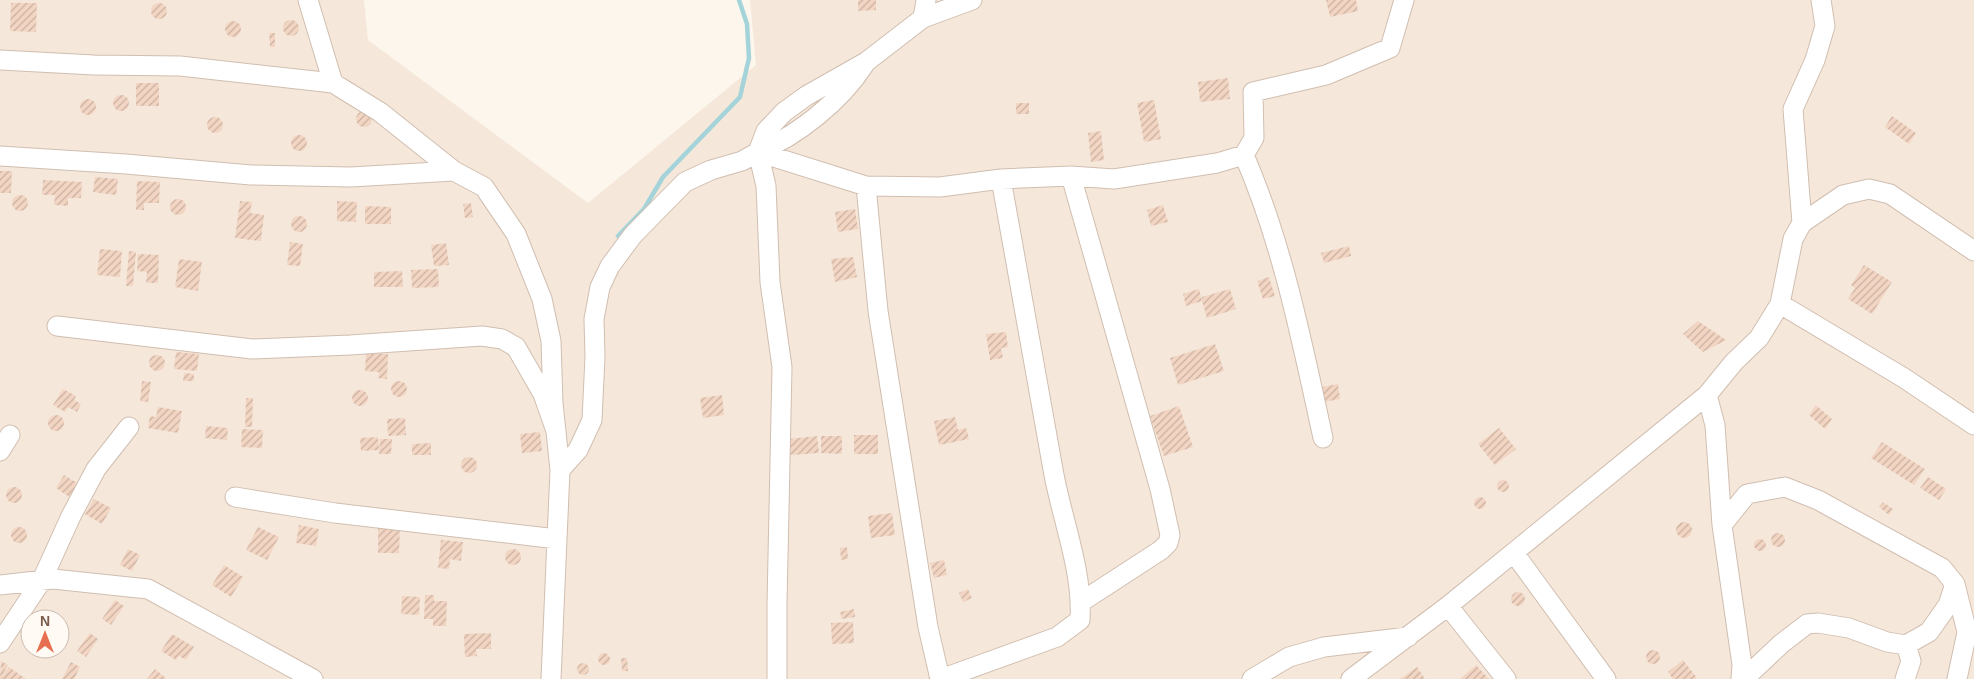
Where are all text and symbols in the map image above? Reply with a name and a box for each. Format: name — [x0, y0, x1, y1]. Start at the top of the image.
north arrow — [20, 609, 70, 659]
text: N — [40, 613, 50, 629]

